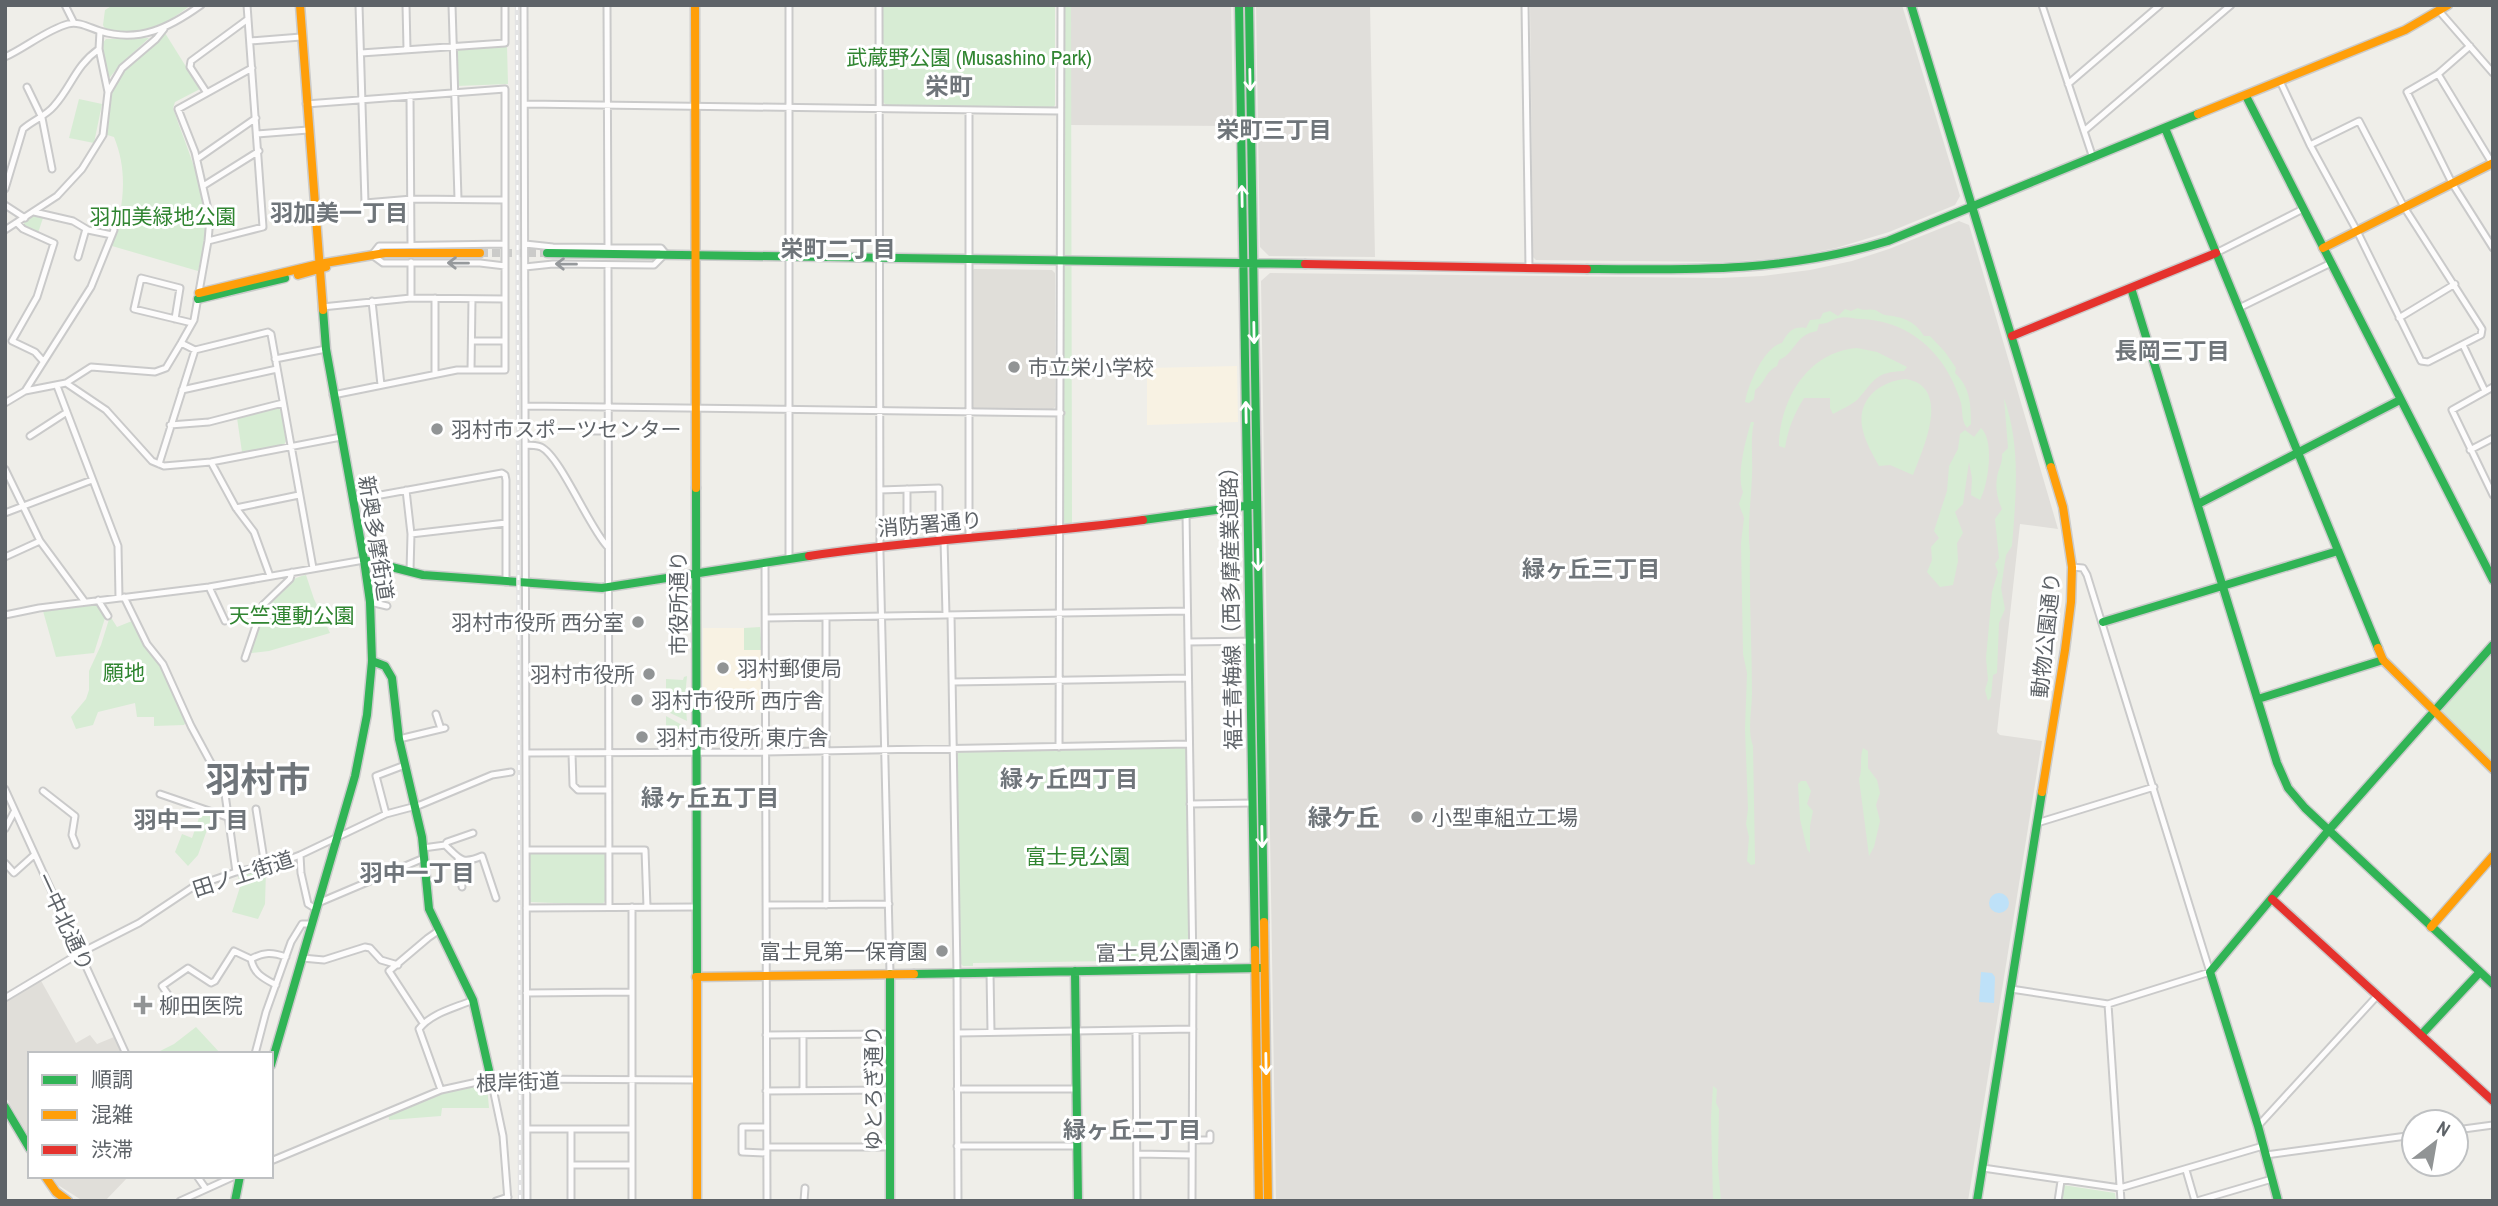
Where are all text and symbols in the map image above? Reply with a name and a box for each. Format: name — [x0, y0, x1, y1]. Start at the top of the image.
park label: 武蔵野公園 (Musashino Park) — [846, 43, 1092, 72]
one-way arrow — [1243, 68, 1257, 91]
district label: 栄町 — [925, 70, 973, 102]
district label: 栄町三丁目 — [1217, 114, 1332, 145]
one-way arrow — [1236, 185, 1249, 208]
district label: 羽加美一丁目 — [270, 197, 408, 228]
park label: 羽加美緑地公園 — [90, 202, 237, 231]
district label: 栄町二丁目 — [781, 233, 896, 264]
one-way arrow — [447, 256, 470, 270]
one-way arrow — [555, 257, 578, 271]
one-way arrow — [1248, 321, 1261, 344]
district label: 長岡三丁目 — [2115, 335, 2230, 366]
place label: 市立栄小学校 — [1028, 353, 1154, 382]
marker: 市立栄小学校 — [1006, 359, 1022, 375]
one-way arrow — [1239, 401, 1253, 424]
place label: 羽村市スポーツセンター — [451, 415, 682, 444]
marker: 羽村市スポーツセンター — [429, 421, 445, 437]
street label: 福生青梅線（西多摩産業道路） — [1214, 456, 1248, 750]
street label: 新奥多摩街道 — [352, 474, 400, 602]
street label: 消防署通り — [876, 505, 984, 543]
one-way arrow — [1251, 548, 1265, 571]
street label: 市役所通り — [664, 551, 693, 656]
district label: 緑ヶ丘三丁目 — [1522, 553, 1660, 584]
street label: 動物公園通り — [2025, 571, 2067, 699]
park label: 天竺運動公園 — [229, 601, 355, 630]
place label: 羽村市役所 西分室 — [451, 608, 624, 637]
marker: 羽村市役所 西分室 — [630, 614, 646, 630]
place label: 羽村郵便局 — [737, 654, 842, 683]
park label: 願地 — [103, 658, 145, 687]
place label: 羽村市役所 — [530, 660, 635, 689]
marker: 羽村郵便局 — [715, 660, 731, 676]
marker: 羽村市役所 — [641, 666, 657, 682]
place label: 羽村市役所 西庁舎 — [651, 686, 824, 715]
marker: 羽村市役所 西庁舎 — [629, 692, 645, 708]
place label: 羽村市役所 東庁舎 — [656, 723, 829, 752]
marker: 羽村市役所 東庁舎 — [634, 729, 650, 745]
district label: 羽村市 — [205, 756, 311, 803]
district label: 緑ヶ丘四丁目 — [1000, 763, 1138, 794]
district label: 緑ヶ丘五丁目 — [641, 782, 779, 813]
district label: 緑ケ丘 — [1308, 801, 1380, 833]
place label: 小型車組立工場 — [1431, 803, 1578, 832]
district label: 羽中二丁目 — [134, 804, 249, 835]
marker: 小型車組立工場 — [1409, 809, 1425, 825]
one-way arrow — [1256, 825, 1269, 848]
park label: 富士見公園 — [1026, 842, 1131, 871]
street label: 田ノ上街道 — [189, 844, 297, 904]
district label: 羽中一丁目 — [360, 857, 475, 888]
street label: 一中北通り — [30, 868, 100, 976]
street label: 富士見公園通り — [1095, 936, 1243, 968]
place label: 富士見第一保育園 — [760, 937, 928, 966]
marker: 富士見第一保育園 — [934, 943, 950, 959]
place label: 柳田医院 — [159, 991, 243, 1020]
marker: 柳田医院 — [133, 995, 153, 1015]
street label: ゆとろぎ通り — [859, 1025, 888, 1151]
legend — [28, 1052, 273, 1178]
one-way arrow — [1259, 1052, 1273, 1075]
text: 順調 — [91, 1065, 133, 1094]
street label: 根岸街道 — [476, 1066, 560, 1098]
text: 混雑 — [91, 1100, 133, 1129]
north arrow — [2400, 1108, 2470, 1178]
district label: 緑ヶ丘二丁目 — [1063, 1114, 1201, 1145]
text: N — [2432, 1114, 2455, 1142]
text: 渋滞 — [91, 1135, 133, 1164]

